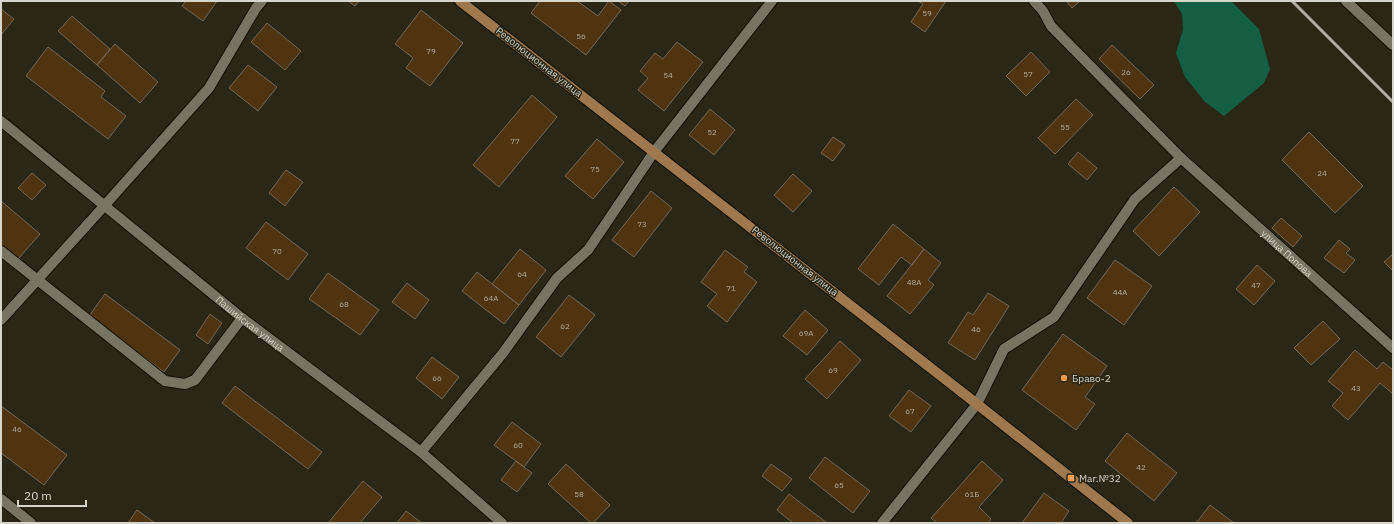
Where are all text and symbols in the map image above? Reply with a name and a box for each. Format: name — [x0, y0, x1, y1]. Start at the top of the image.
house number: 59 — [922, 8, 932, 18]
street label: Революционная улица — [493, 24, 585, 100]
house number: 56 — [576, 31, 586, 41]
house number: 79 — [426, 46, 436, 56]
house number: 26 — [1121, 67, 1131, 77]
house number: 57 — [1023, 69, 1033, 79]
house number: 54 — [663, 70, 673, 80]
house number: 55 — [1060, 122, 1070, 132]
house number: 52 — [707, 127, 717, 137]
house number: 77 — [510, 136, 520, 146]
house number: 75 — [590, 164, 600, 174]
house number: 24 — [1317, 168, 1327, 178]
house number: 73 — [637, 219, 647, 229]
street label: Революционная улица — [749, 223, 841, 299]
street label: улица Попова — [1259, 227, 1316, 280]
house number: 70 — [272, 246, 282, 256]
house number: 64 — [517, 269, 527, 279]
house number: 48А — [907, 277, 921, 287]
house number: 47 — [1251, 280, 1261, 290]
house number: 71 — [726, 283, 736, 293]
house number: 44А — [1113, 287, 1127, 297]
street label: Пашийская улица — [213, 293, 288, 354]
house number: 64А — [484, 293, 498, 303]
house number: 68 — [339, 299, 349, 309]
house number: 62 — [560, 321, 570, 331]
house number: 46 — [971, 324, 981, 334]
house number: 69А — [799, 328, 813, 338]
house number: 69 — [828, 365, 838, 375]
place label: Браво-2 — [1072, 372, 1111, 385]
house number: 66 — [432, 373, 442, 383]
marker: Браво-2 — [1059, 373, 1069, 383]
house number: 43 — [1351, 383, 1361, 393]
house number: 67 — [905, 406, 915, 416]
house number: 46 — [12, 424, 22, 434]
house number: 60 — [513, 440, 523, 450]
house number: 42 — [1136, 462, 1146, 472]
place label: Маг.№32 — [1079, 472, 1121, 485]
marker: Маг.№32 — [1066, 473, 1076, 483]
house number: 65 — [834, 480, 844, 490]
scale bar — [18, 482, 86, 508]
text: 20 m — [24, 488, 52, 503]
house number: 58 — [574, 489, 584, 499]
house number: 61Б — [965, 489, 979, 499]

